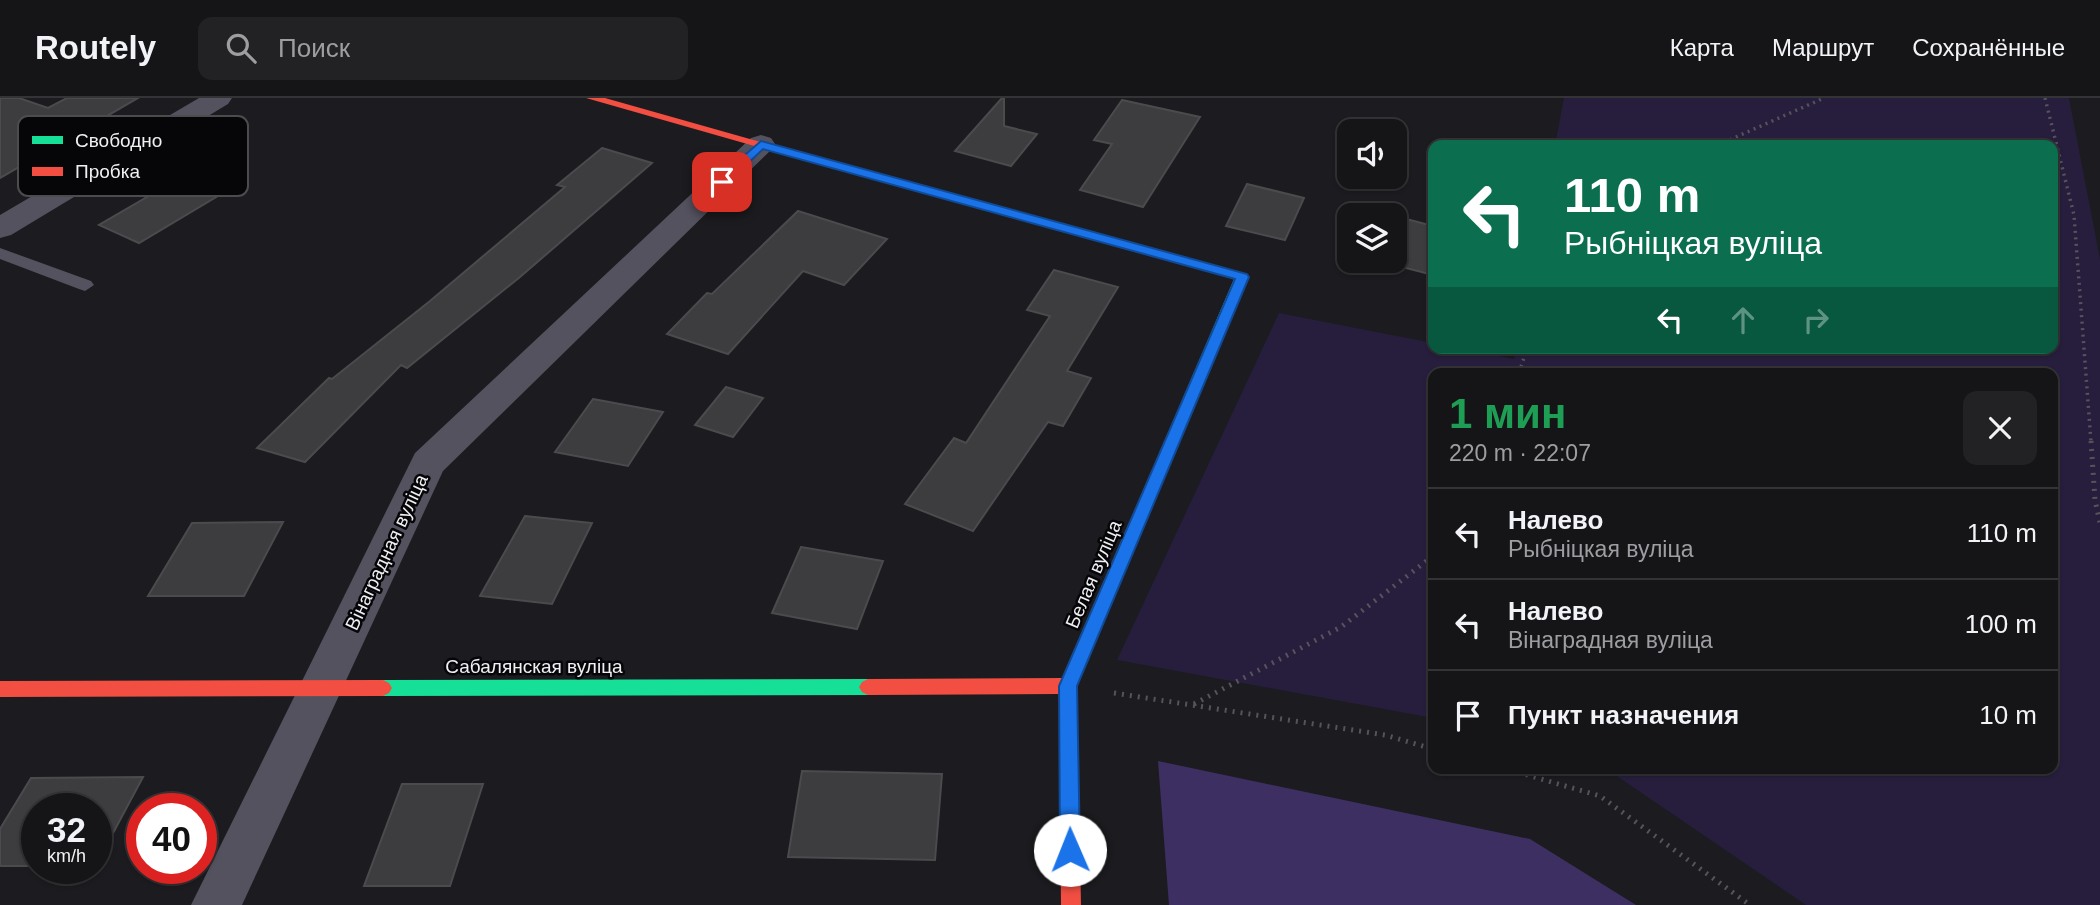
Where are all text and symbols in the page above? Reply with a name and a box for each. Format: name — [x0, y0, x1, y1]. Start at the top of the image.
search box — [198, 17, 688, 80]
text: Routely — [35, 29, 156, 66]
icon: search — [222, 29, 260, 67]
text: Поиск — [278, 33, 350, 63]
text: Карта — [1670, 34, 1734, 61]
text: Маршрут — [1772, 34, 1874, 61]
text: Сохранённые — [1912, 34, 2065, 61]
legend — [18, 116, 248, 196]
map controls — [1337, 119, 1407, 273]
button: sound — [1337, 119, 1407, 189]
text: Свободно — [75, 130, 162, 151]
pin — [692, 152, 752, 212]
text: Пробка — [75, 161, 140, 182]
icon: arrive — [703, 163, 741, 201]
icon: left — [1449, 168, 1540, 259]
text: 110 m — [1564, 168, 1700, 222]
button: layers — [1337, 203, 1407, 273]
text: Рыбніцкая вуліца — [1564, 225, 1822, 261]
icon: left — [1651, 301, 1689, 339]
icon: ahead — [1724, 301, 1762, 339]
icon: right — [1797, 301, 1835, 339]
text: 1 мин — [1449, 390, 1566, 437]
button: close — [1963, 391, 2037, 465]
text: 220 m · 22:07 — [1449, 440, 1591, 466]
street label: Вінаградная вуліца — [341, 471, 432, 633]
text: Налево — [1508, 505, 1603, 535]
icon: left — [1449, 515, 1487, 553]
street label: Белая вуліца — [1061, 517, 1126, 631]
text: 110 m — [1967, 518, 2037, 548]
text: Рыбніцкая вуліца — [1508, 536, 1693, 562]
text: Налево — [1508, 596, 1603, 626]
icon: left — [1449, 606, 1487, 644]
text: 100 m — [1965, 609, 2037, 639]
text: Вінаградная вуліца — [1508, 627, 1713, 653]
street label: Сабалянская вуліца — [445, 656, 623, 677]
icon: arrive — [1449, 697, 1487, 735]
text: Пункт назначения — [1508, 700, 1739, 730]
text: 10 m — [1979, 700, 2037, 730]
speed limit sign: 40 — [126, 793, 217, 884]
text: 32 — [47, 810, 86, 849]
position arrow — [1033, 813, 1107, 887]
text: km/h — [47, 846, 86, 866]

